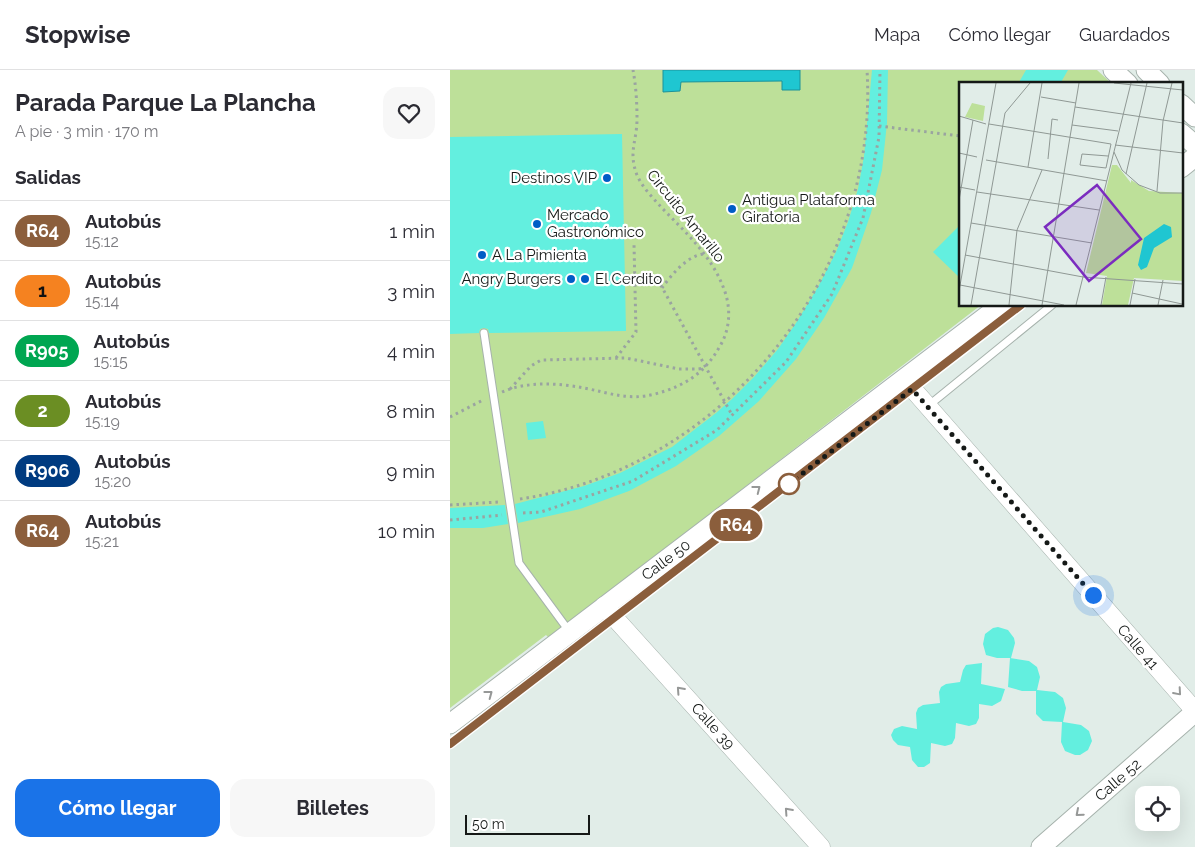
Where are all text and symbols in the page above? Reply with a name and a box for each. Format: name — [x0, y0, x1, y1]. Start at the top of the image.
text: Stopwise — [25, 20, 130, 49]
text: Mapa — [874, 24, 920, 45]
text: Cómo llegar — [948, 24, 1051, 45]
text: Guardados — [1079, 24, 1170, 45]
inset map — [959, 82, 1182, 306]
button: heart — [383, 87, 435, 139]
text: Parada Parque La Plancha — [15, 88, 316, 117]
text: A pie · 3 min · 170 m — [15, 122, 159, 141]
text: Salidas — [15, 166, 81, 188]
street label: Circuito Amarillo — [643, 166, 729, 266]
place label: Destinos VIP — [510, 169, 597, 187]
marker: Destinos VIP — [601, 172, 613, 184]
place label: Antigua Plataforma Giratoria — [742, 191, 875, 226]
marker: Antigua Plataforma Giratoria — [726, 203, 738, 215]
place label: Mercado Gastronómico — [547, 206, 644, 241]
text: Autobús — [85, 210, 161, 232]
marker: Mercado Gastronómico — [531, 218, 543, 230]
text: R64 — [26, 220, 59, 241]
text: 1 min — [389, 220, 435, 242]
text: 15:12 — [85, 232, 119, 251]
place label: A La Pimienta — [492, 246, 587, 264]
marker: A La Pimienta — [476, 249, 488, 261]
text: Autobús — [85, 270, 161, 292]
place label: Angry Burgers — [461, 270, 561, 288]
place label: El Cerdito — [595, 270, 662, 288]
marker: Angry Burgers — [565, 273, 577, 285]
marker: El Cerdito — [579, 273, 591, 285]
text: 1 — [38, 280, 47, 301]
text: 3 min — [387, 280, 435, 302]
text: 15:14 — [85, 292, 119, 311]
text: Autobús — [94, 330, 170, 352]
text: R905 — [25, 340, 69, 361]
text: 4 min — [387, 340, 435, 362]
text: 15:15 — [94, 352, 128, 371]
text: Autobús — [85, 390, 161, 412]
text: 2 — [37, 400, 48, 421]
text: 8 min — [386, 400, 435, 422]
text: 15:19 — [85, 412, 120, 431]
text: Autobús — [95, 450, 171, 472]
text: R906 — [25, 460, 70, 481]
text: 9 min — [386, 460, 435, 482]
text: 15:20 — [95, 472, 131, 491]
unlabelled marker — [778, 473, 800, 495]
one-way arrow — [751, 486, 761, 495]
line badge: R64 — [707, 509, 765, 541]
text: Autobús — [85, 510, 161, 532]
text: R64 — [719, 514, 753, 535]
text: R64 — [26, 520, 59, 541]
text: 10 min — [378, 520, 435, 542]
text: 15:21 — [85, 532, 119, 551]
street label: Calle 50 — [638, 536, 694, 584]
your location — [1081, 583, 1106, 608]
street label: Calle 41 — [1114, 621, 1163, 674]
one-way arrow — [677, 686, 686, 695]
one-way arrow — [1172, 686, 1181, 695]
one-way arrow — [483, 691, 493, 700]
street label: Calle 39 — [688, 699, 739, 753]
street label: Calle 52 — [1091, 755, 1145, 805]
button: Cómo llegar — [15, 779, 220, 837]
button: Billetes — [230, 779, 435, 837]
map controls — [1135, 786, 1180, 831]
button: locate — [1135, 786, 1180, 831]
one-way arrow — [785, 807, 794, 816]
one-way arrow — [1076, 808, 1085, 817]
scale bar — [465, 812, 590, 835]
text: 50 m — [472, 816, 505, 832]

